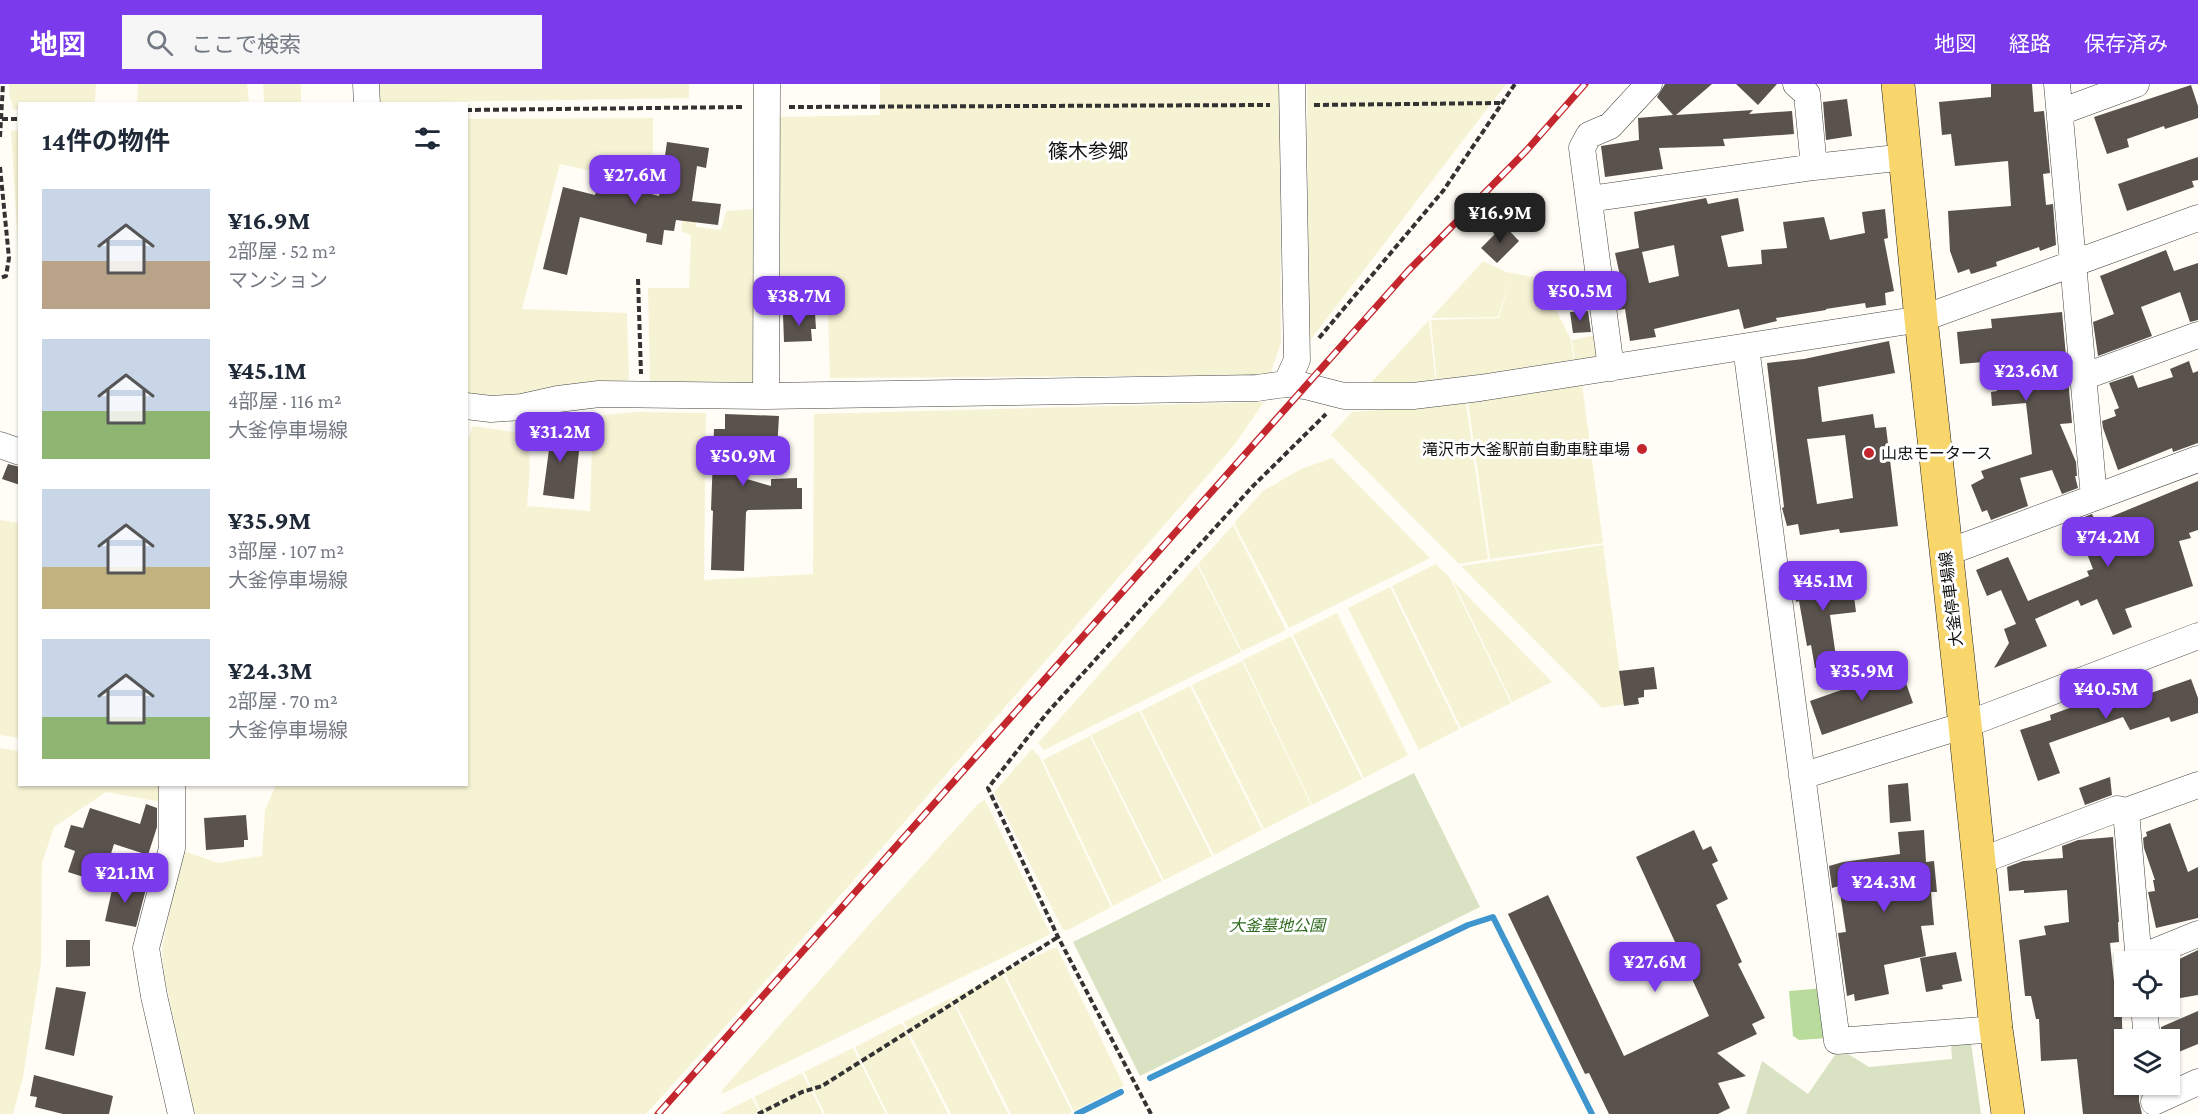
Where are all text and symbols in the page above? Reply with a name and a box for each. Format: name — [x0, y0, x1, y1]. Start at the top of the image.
search box — [122, 15, 542, 69]
icon: search — [143, 26, 176, 59]
text: 地図 — [30, 29, 86, 60]
text: ここで検索 — [191, 32, 301, 57]
text: 地図 — [1934, 32, 1976, 56]
text: 経路 — [2009, 32, 2051, 56]
text: 保存済み — [2084, 32, 2168, 56]
icon: filters — [411, 122, 444, 155]
text: 14件の物件 — [42, 127, 170, 156]
district label: 篠木参郷 — [1048, 140, 1128, 162]
pin: ¥27.6M — [586, 155, 684, 206]
text: ¥27.6M — [603, 163, 667, 185]
pin: ¥16.9M — [1451, 193, 1549, 244]
text: ¥16.9M — [1468, 201, 1532, 223]
text: ¥16.9M — [228, 206, 310, 235]
icon: home — [90, 213, 162, 285]
text: 2部屋 · 52 m² — [228, 240, 336, 262]
text: マンション — [228, 269, 328, 291]
pin: ¥50.5M — [1531, 271, 1629, 322]
pin: ¥38.7M — [750, 276, 848, 327]
text: ¥50.5M — [1547, 279, 1613, 301]
text: ¥38.7M — [767, 284, 831, 306]
pin: ¥23.6M — [1977, 351, 2075, 402]
text: ¥45.1M — [228, 356, 307, 385]
text: ¥23.6M — [1994, 359, 2058, 381]
icon: home — [90, 363, 162, 435]
text: 4部屋 · 116 m² — [228, 390, 342, 412]
pin: ¥31.2M — [511, 412, 609, 463]
text: 大釜停車場線 — [228, 419, 348, 441]
text: ¥31.2M — [529, 420, 591, 442]
pin: ¥50.9M — [694, 436, 792, 487]
place label: 滝沢市大釜駅前自動車駐車場 — [1422, 441, 1630, 458]
marker: 滝沢市大釜駅前自動車駐車場 — [1635, 442, 1649, 456]
text: ¥50.9M — [710, 444, 776, 466]
place label: 山忠モータース — [1881, 445, 1992, 462]
marker: 山忠モータース — [1862, 446, 1876, 460]
text: ¥35.9M — [228, 506, 311, 535]
icon: home — [90, 513, 162, 585]
pin: ¥74.2M — [2059, 517, 2157, 568]
text: ¥74.2M — [2076, 525, 2140, 547]
text: 3部屋 · 107 m² — [228, 540, 344, 562]
street label: 大釜停車場線 — [1937, 550, 1965, 648]
pin: ¥45.1M — [1774, 561, 1872, 612]
text: 大釜停車場線 — [228, 569, 348, 591]
text: ¥45.1M — [1793, 569, 1853, 591]
pin: ¥35.9M — [1813, 651, 1911, 702]
text: ¥24.3M — [228, 656, 312, 685]
text: ¥35.9M — [1830, 659, 1894, 681]
icon: home — [90, 663, 162, 735]
pin: ¥40.5M — [2057, 669, 2155, 720]
text: ¥40.5M — [2074, 677, 2138, 699]
text: 2部屋 · 70 m² — [228, 690, 338, 712]
text: 大釜停車場線 — [228, 719, 348, 741]
pin: ¥21.1M — [76, 853, 174, 904]
text: ¥21.1M — [95, 861, 155, 883]
pin: ¥24.3M — [1835, 862, 1933, 913]
text: ¥24.3M — [1852, 870, 1916, 892]
park label: 大釜墓地公園 — [1229, 917, 1327, 934]
pin: ¥27.6M — [1606, 942, 1704, 993]
text: ¥27.6M — [1623, 950, 1687, 972]
map controls — [2114, 951, 2180, 1095]
button: locate — [2114, 951, 2180, 1017]
button: layers — [2114, 1029, 2180, 1095]

